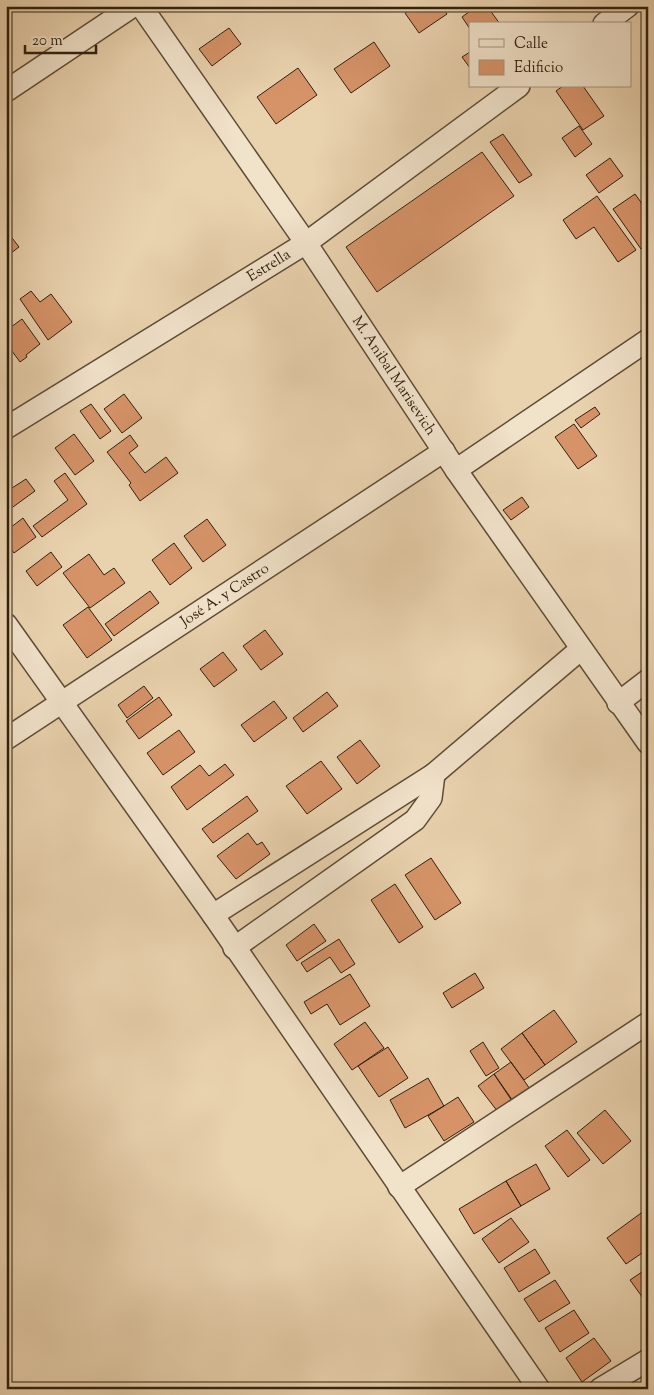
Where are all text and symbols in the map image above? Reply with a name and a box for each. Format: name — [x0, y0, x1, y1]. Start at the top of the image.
scale bar — [25, 22, 96, 54]
legend — [469, 22, 632, 88]
text: 20 m — [32, 31, 63, 52]
text: Calle — [514, 34, 548, 55]
text: Edificio — [514, 58, 563, 79]
street label: Estrella — [243, 244, 295, 287]
street label: M. Anibal Marisevich — [347, 312, 441, 440]
street label: José A. y Castro — [176, 558, 273, 632]

